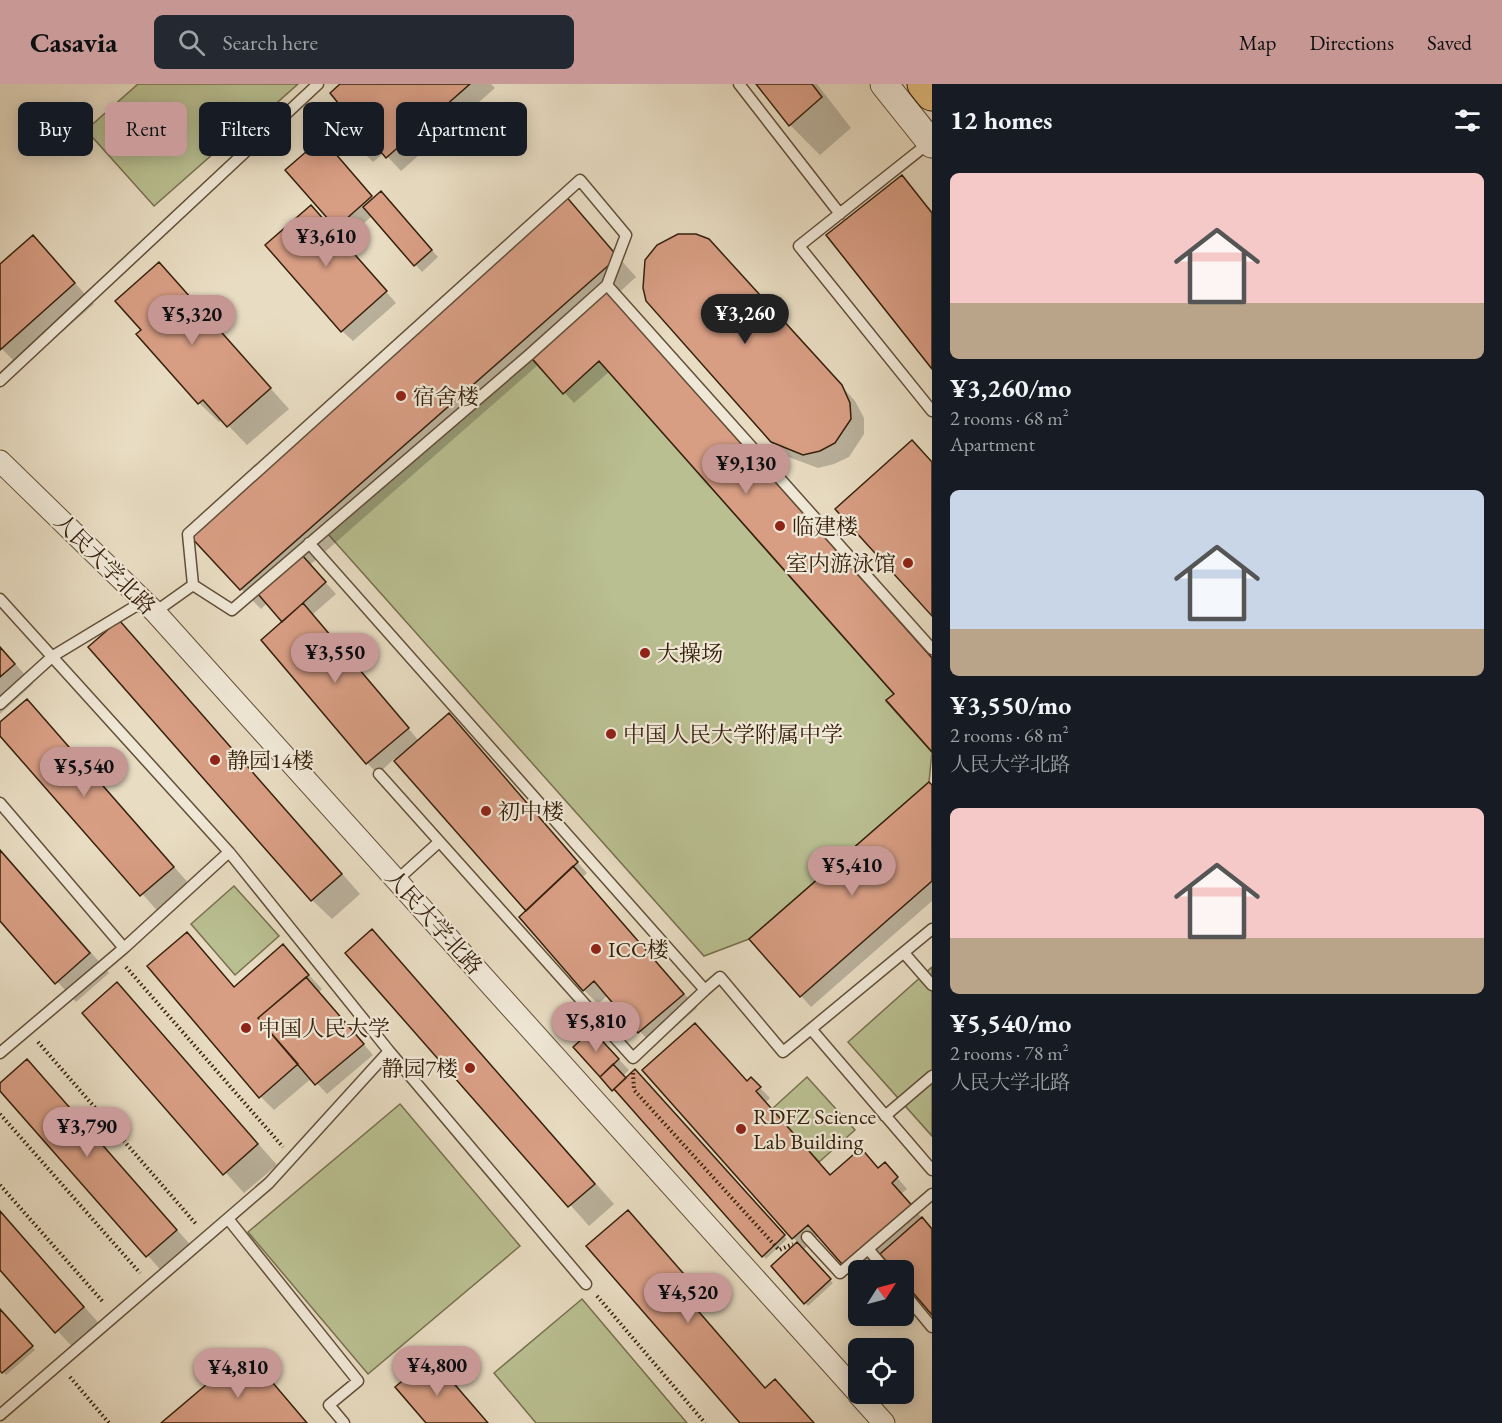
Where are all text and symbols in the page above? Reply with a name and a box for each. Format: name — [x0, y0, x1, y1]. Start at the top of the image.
search box — [154, 15, 574, 69]
text: Casavia — [30, 24, 118, 60]
icon: search — [175, 26, 208, 59]
text: Search here — [223, 28, 318, 57]
text: Map — [1239, 29, 1276, 56]
text: Directions — [1309, 29, 1394, 56]
text: Saved — [1427, 29, 1472, 56]
chip: Buy — [18, 102, 93, 156]
chip: Rent — [105, 102, 187, 156]
chip: Filters — [199, 102, 291, 156]
chip: New — [303, 102, 384, 156]
chip: Apartment — [396, 102, 527, 156]
text: 12 homes — [950, 103, 1052, 137]
icon: filters — [1451, 104, 1484, 137]
icon: home — [1163, 212, 1271, 320]
pin: ¥3,610 — [277, 217, 375, 268]
text: ¥3,610 — [296, 223, 356, 249]
pin: ¥3,260 — [696, 294, 794, 345]
pin: ¥5,320 — [143, 295, 241, 346]
text: ¥3,260 — [715, 300, 775, 326]
text: ¥5,320 — [162, 301, 222, 327]
text: ¥3,260/mo — [950, 371, 1071, 405]
place label: 宿舍楼 — [413, 382, 479, 411]
marker: 宿舍楼 — [394, 389, 408, 403]
text: 2 rooms · 68 m² — [950, 405, 1069, 431]
text: Apartment — [950, 431, 1035, 457]
pin: ¥9,130 — [697, 444, 795, 495]
text: ¥9,130 — [716, 450, 776, 476]
street label: 人民大学北路 — [48, 507, 162, 621]
place label: 临建楼 — [792, 512, 858, 541]
marker: 临建楼 — [773, 519, 787, 533]
icon: home — [1163, 529, 1271, 637]
place label: 室内游泳馆 — [786, 549, 896, 578]
marker: 室内游泳馆 — [901, 556, 915, 570]
pin: ¥3,550 — [286, 633, 384, 684]
text: ¥3,550 — [305, 639, 365, 665]
place label: 大操场 — [657, 639, 723, 668]
marker: 大操场 — [638, 646, 652, 660]
text: ¥3,550/mo — [950, 688, 1071, 722]
place label: 中国人民大学附属中学 — [623, 720, 843, 749]
text: 2 rooms · 68 m² — [950, 722, 1069, 748]
marker: 中国人民大学附属中学 — [604, 727, 618, 741]
place label: 静园14楼 — [227, 746, 314, 775]
pin: ¥5,540 — [35, 747, 133, 798]
text: 人民大学北路 — [950, 751, 1070, 777]
text: ¥5,540 — [54, 753, 114, 779]
marker: 静园14楼 — [208, 753, 222, 767]
place label: 初中楼 — [498, 797, 564, 826]
marker: 初中楼 — [479, 804, 493, 818]
pin: ¥5,410 — [803, 846, 901, 897]
icon: home — [1163, 847, 1271, 955]
text: ¥5,410 — [822, 852, 882, 878]
street label: 人民大学北路 — [379, 863, 489, 981]
place label: ICC楼 — [608, 935, 669, 964]
marker: ICC楼 — [589, 942, 603, 956]
pin: ¥5,810 — [547, 1002, 645, 1053]
text: ¥5,540/mo — [950, 1006, 1071, 1040]
text: ¥5,810 — [566, 1008, 626, 1034]
place label: 中国人民大学 — [258, 1014, 390, 1043]
marker: 中国人民大学 — [239, 1021, 253, 1035]
text: 2 rooms · 78 m² — [950, 1040, 1069, 1066]
place label: 静园7楼 — [381, 1054, 458, 1083]
marker: 静园7楼 — [463, 1061, 477, 1075]
text: 人民大学北路 — [950, 1069, 1070, 1095]
place label: RDFZ Science Lab Building — [753, 1102, 876, 1156]
pin: ¥3,790 — [38, 1107, 136, 1158]
text: ¥3,790 — [57, 1113, 117, 1139]
marker: RDFZ Science Lab Building — [734, 1122, 748, 1136]
north arrow — [848, 1260, 914, 1326]
map controls — [848, 1260, 914, 1404]
pin: ¥4,520 — [639, 1273, 737, 1324]
text: ¥4,520 — [658, 1279, 718, 1305]
button: locate — [848, 1338, 914, 1404]
pin: ¥4,800 — [388, 1346, 486, 1397]
pin: ¥4,810 — [189, 1348, 287, 1399]
text: ¥4,800 — [407, 1352, 467, 1378]
text: ¥4,810 — [208, 1354, 268, 1380]

